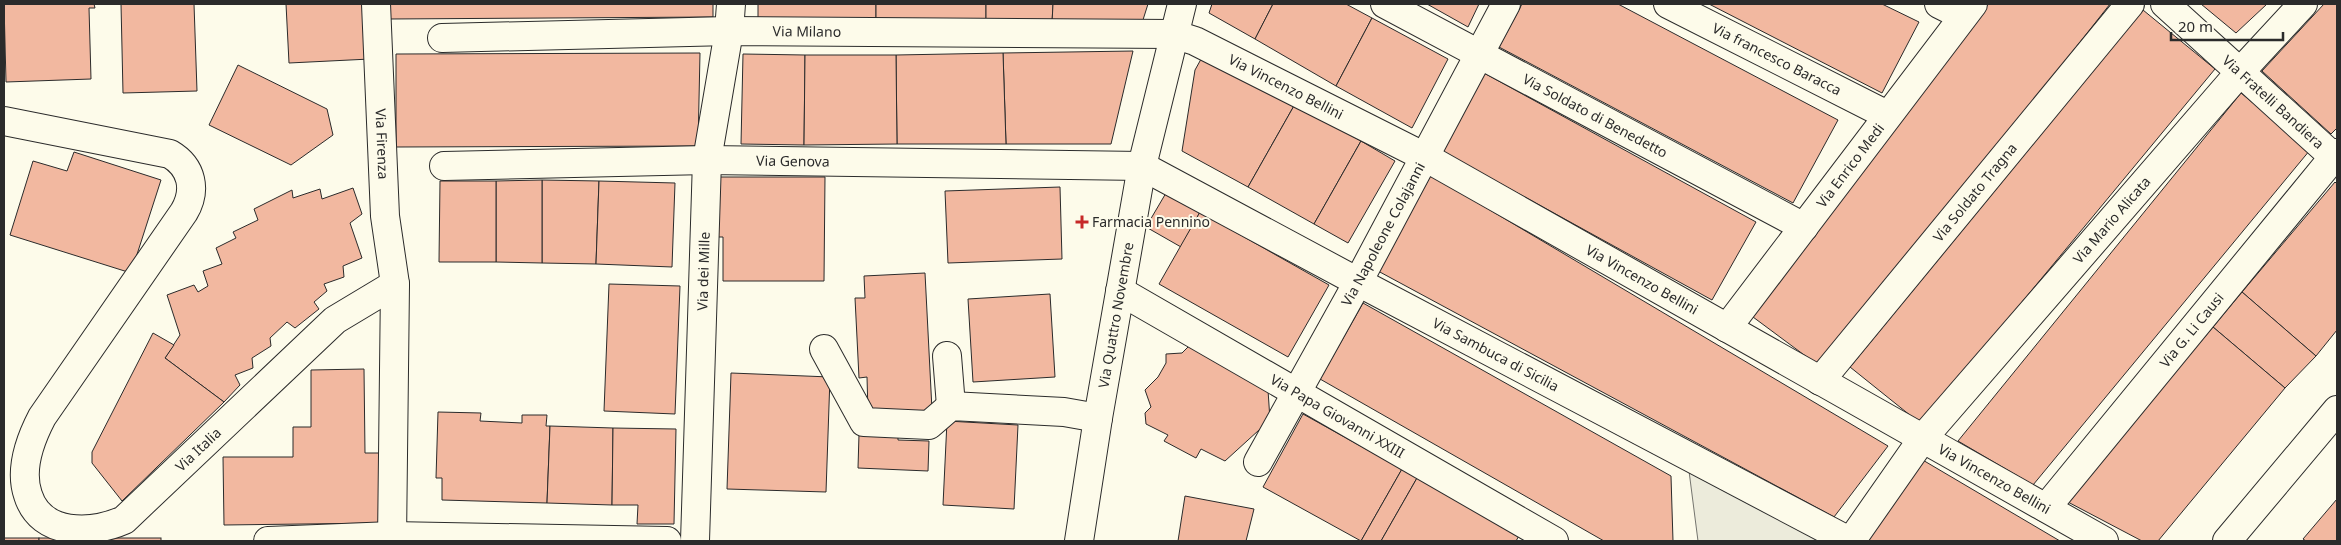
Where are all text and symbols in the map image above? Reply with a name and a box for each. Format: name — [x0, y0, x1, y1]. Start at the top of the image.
scale bar — [2171, 10, 2284, 42]
text: 20 m — [2178, 16, 2213, 36]
street label: Via francesco Baracca — [1709, 18, 1845, 99]
street label: Via Milano — [773, 21, 841, 41]
street label: Via Vincenzo Bellini — [1225, 49, 1347, 123]
street label: Via Fratelli Bandiera — [2219, 51, 2328, 153]
street label: Via Soldato di Benedetto — [1520, 69, 1671, 162]
street label: Via Firenza — [371, 108, 393, 180]
street label: Via Enrico Medi — [1812, 119, 1888, 211]
street label: Via Soldato Tragna — [1928, 139, 2021, 246]
street label: Via Genova — [756, 151, 830, 171]
street label: Via Napoleone Colajanni — [1337, 159, 1429, 309]
street label: Via Mario Alicata — [2068, 172, 2154, 267]
place label: Farmacia Pennino — [1092, 212, 1210, 231]
marker: Farmacia Pennino — [1076, 216, 1088, 228]
street label: Via dei Mille — [692, 231, 714, 311]
street label: Via Quattro Novembre — [1093, 240, 1138, 389]
street label: Via Vincenzo Bellini — [1582, 240, 1702, 319]
street label: Via G. Li Causi — [2155, 288, 2228, 371]
street label: Via Sambuca di Sicilia — [1429, 313, 1562, 395]
street label: Via Papa Giovanni XXIII — [1267, 370, 1409, 462]
street label: Via Italia — [171, 423, 225, 475]
street label: Via Vincenzo Bellini — [1935, 439, 2054, 518]

